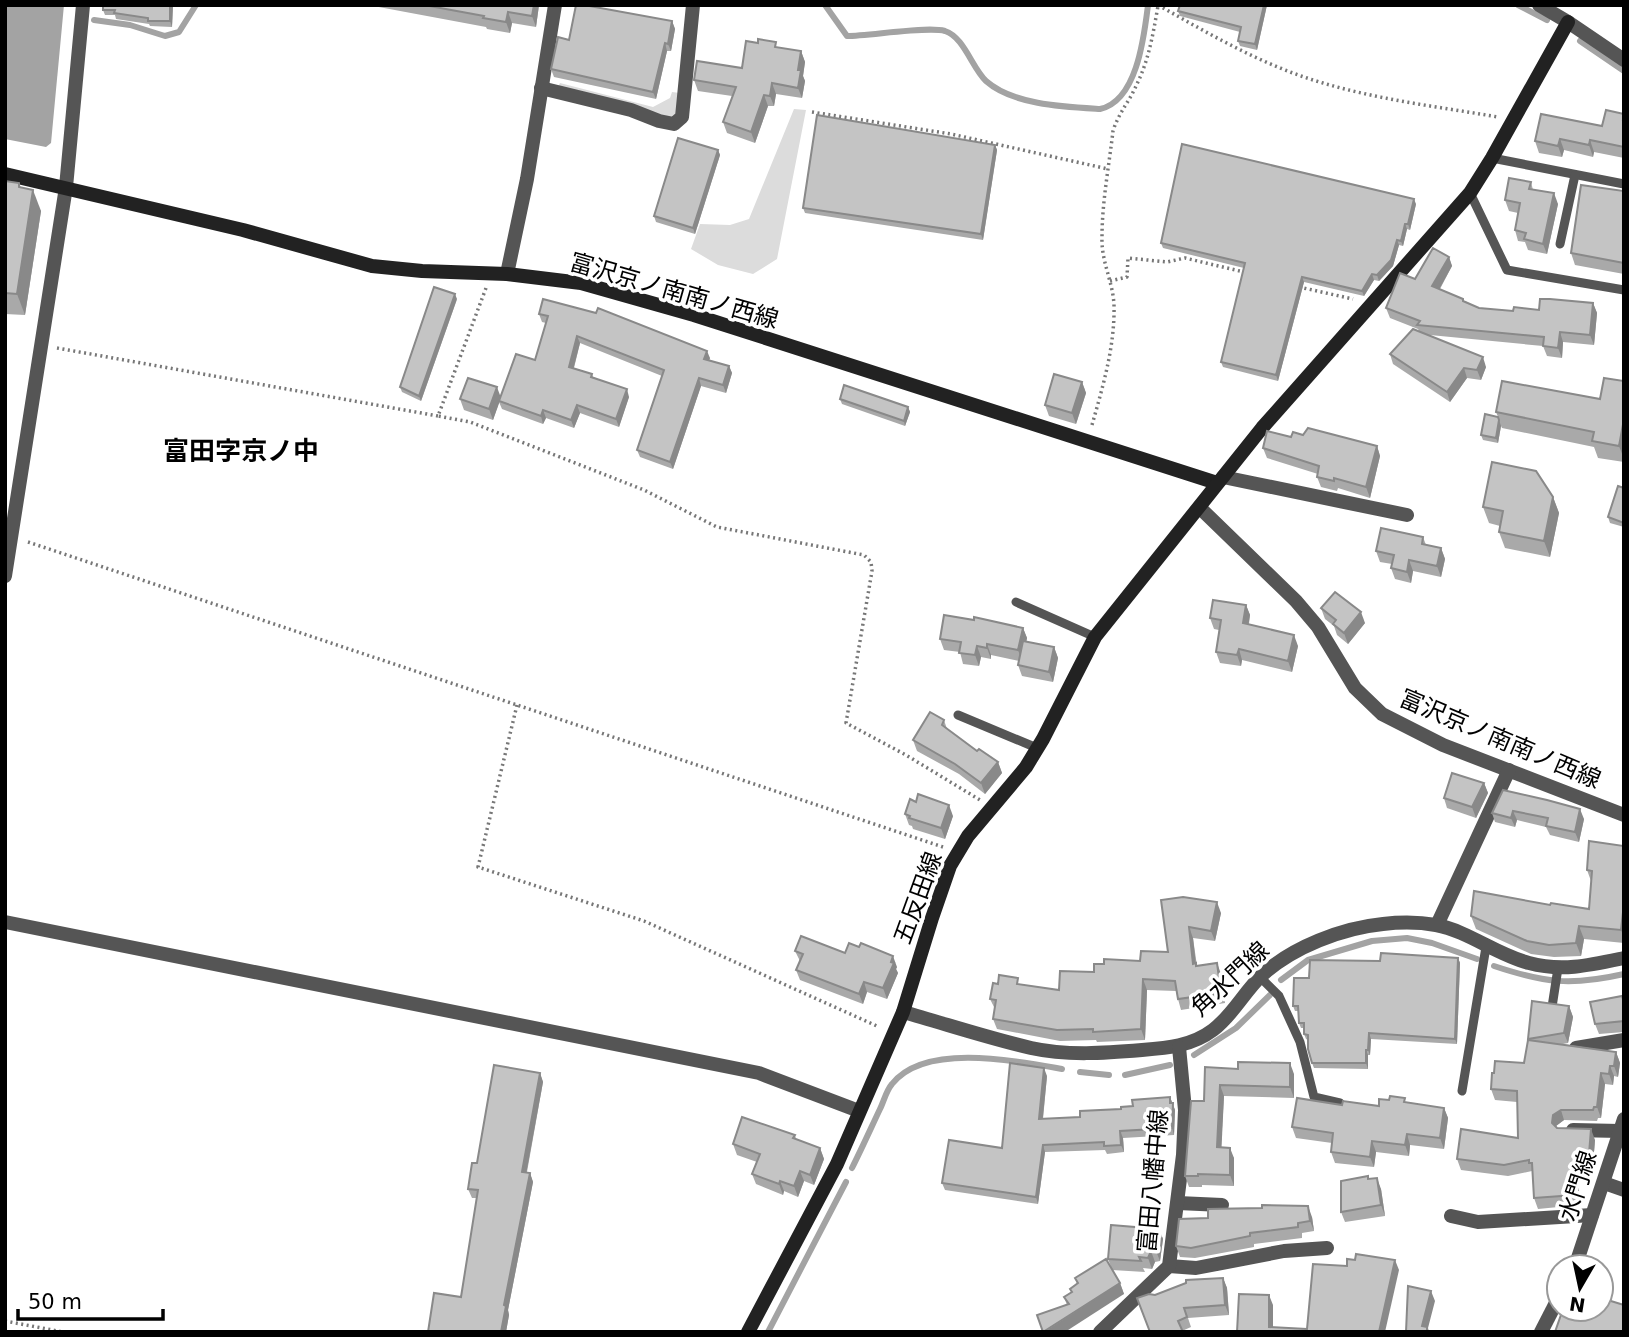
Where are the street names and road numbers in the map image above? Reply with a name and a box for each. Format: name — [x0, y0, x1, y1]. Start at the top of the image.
street label: 富沢京ノ南南ノ西線 — [566, 248, 782, 334]
street label: 富沢京ノ南南ノ西線 — [1395, 684, 1605, 794]
street label: 五反田線 — [888, 848, 948, 948]
street label: 角水門線 — [1185, 936, 1275, 1022]
street label: 富田八幡中線 — [1133, 1108, 1173, 1254]
street label: 水門線 — [1554, 1147, 1602, 1225]

